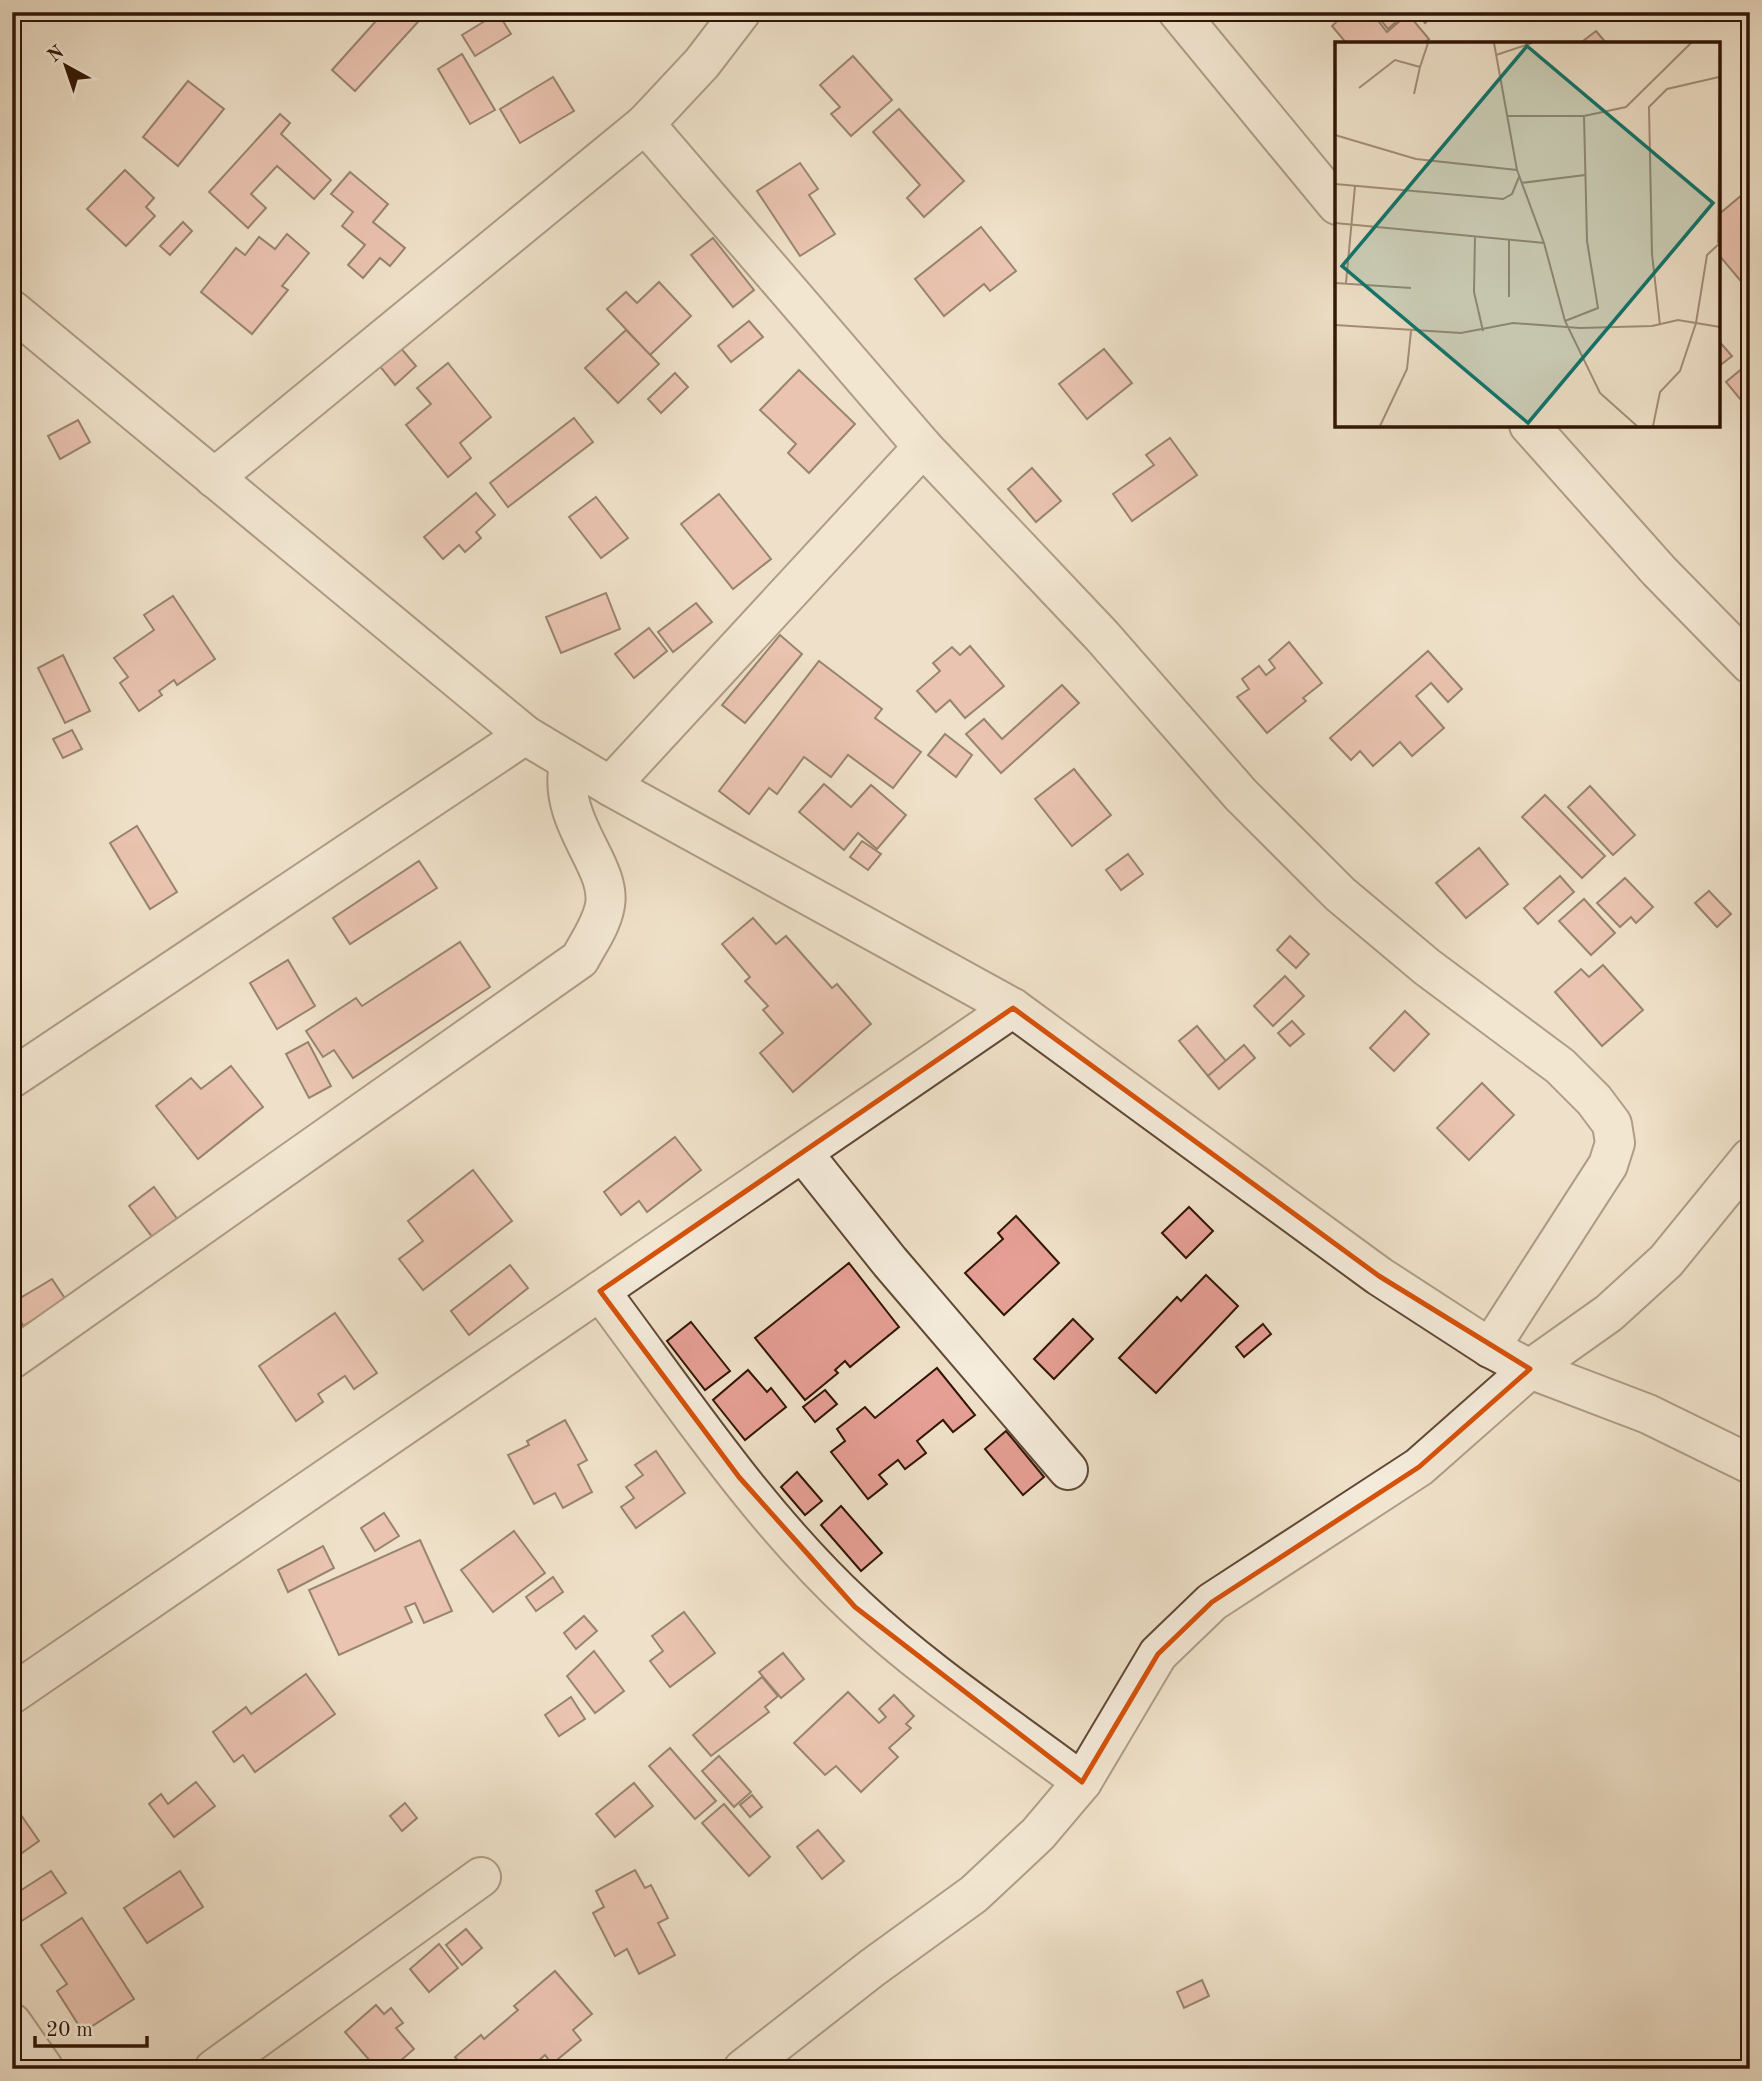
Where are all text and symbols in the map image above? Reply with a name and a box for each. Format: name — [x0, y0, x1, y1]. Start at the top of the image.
north arrow — [32, 32, 102, 102]
inset map — [1335, 42, 1720, 427]
text: N — [45, 43, 69, 67]
scale bar — [35, 2004, 147, 2048]
text: 20 m — [46, 2020, 93, 2041]

